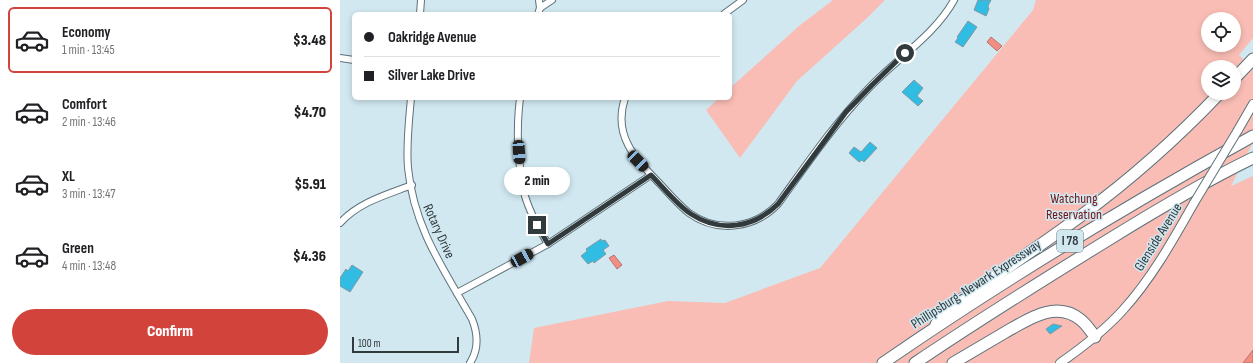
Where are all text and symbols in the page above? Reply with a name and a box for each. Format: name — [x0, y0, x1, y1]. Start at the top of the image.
map controls — [1201, 12, 1241, 100]
button: locate — [1201, 12, 1241, 52]
icon: car — [14, 22, 50, 58]
text: Economy — [62, 23, 111, 42]
text: Oakridge Avenue — [388, 28, 476, 47]
text: $3.48 — [293, 31, 326, 50]
text: 1 min · 13:45 — [62, 42, 115, 58]
route start — [896, 44, 914, 62]
button: layers — [1201, 60, 1241, 100]
text: Silver Lake Drive — [388, 66, 475, 85]
icon: car — [14, 94, 50, 130]
text: Comfort — [62, 95, 107, 114]
text: $4.70 — [294, 103, 326, 122]
text: 2 min · 13:46 — [62, 114, 116, 130]
car — [512, 140, 526, 164]
car — [625, 148, 651, 174]
icon: car — [14, 166, 50, 202]
text: XL — [62, 167, 75, 186]
callout: 2 min — [504, 167, 570, 195]
text: 2 min — [524, 173, 550, 189]
text: $5.91 — [294, 175, 326, 194]
text: 3 min · 13:47 — [62, 186, 116, 202]
park label: Watchung Reservation — [1046, 190, 1102, 223]
street label: Glenside Avenue — [1130, 200, 1186, 274]
street label: Rotary Drive — [419, 201, 459, 261]
route end — [528, 216, 546, 234]
road number: I 78 — [1057, 230, 1083, 252]
street label: Phillipsburg-Newark Expressway — [908, 235, 1045, 332]
icon: car — [14, 238, 50, 274]
text: Green — [62, 239, 94, 258]
text: $4.36 — [293, 247, 326, 266]
car — [509, 247, 535, 269]
text: 4 min · 13:48 — [62, 258, 116, 274]
button: Confirm — [12, 309, 328, 355]
scale bar — [352, 335, 459, 354]
text: 100 m — [358, 337, 380, 350]

